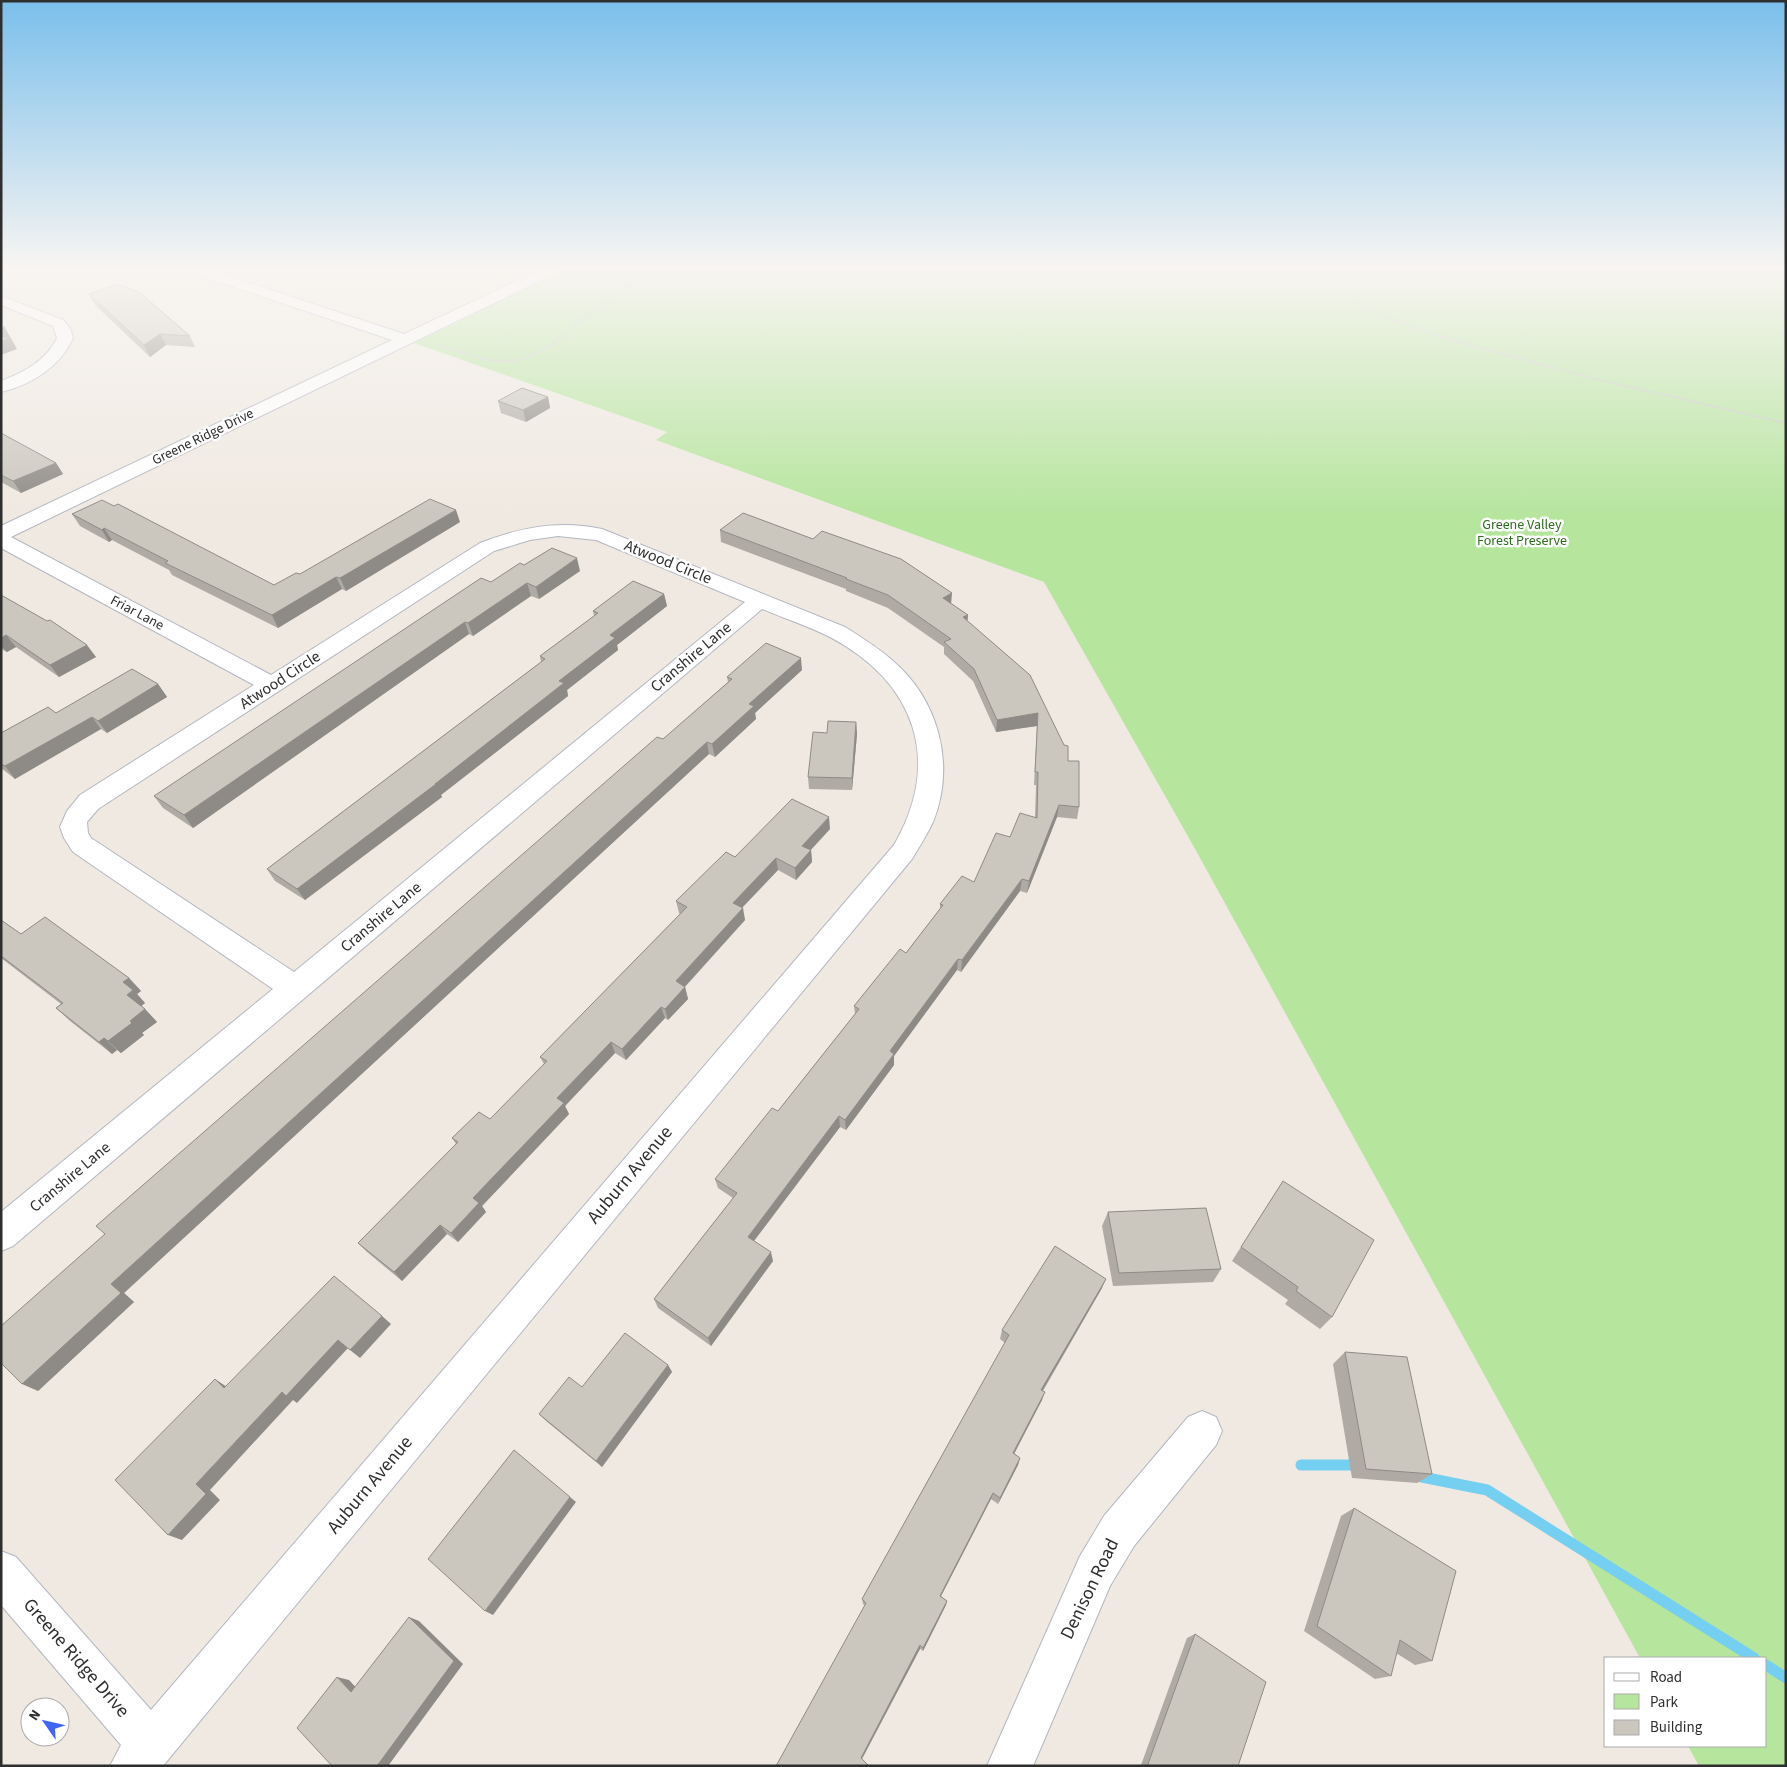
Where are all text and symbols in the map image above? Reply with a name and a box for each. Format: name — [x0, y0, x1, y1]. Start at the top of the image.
street label: Greene Ridge Drive — [149, 404, 257, 470]
park label: Greene Valley Forest Preserve — [1477, 515, 1567, 551]
street label: Atwood Circle — [621, 534, 715, 590]
street label: Friar Lane — [107, 591, 167, 635]
street label: Cranshire Lane — [646, 617, 736, 697]
street label: Atwood Circle — [235, 646, 325, 714]
street label: Cranshire Lane — [336, 877, 426, 957]
street label: Auburn Avenue — [581, 1120, 679, 1230]
street label: Cranshire Lane — [25, 1137, 115, 1217]
street label: Auburn Avenue — [321, 1430, 419, 1540]
street label: Denison Road — [1054, 1534, 1126, 1644]
street label: Greene Ridge Drive — [16, 1592, 136, 1724]
legend — [1604, 1657, 1767, 1747]
text: Road — [1650, 1667, 1682, 1688]
text: Park — [1650, 1692, 1679, 1713]
north arrow — [20, 1697, 70, 1747]
text: N — [24, 1706, 46, 1725]
text: Building — [1650, 1717, 1703, 1738]

